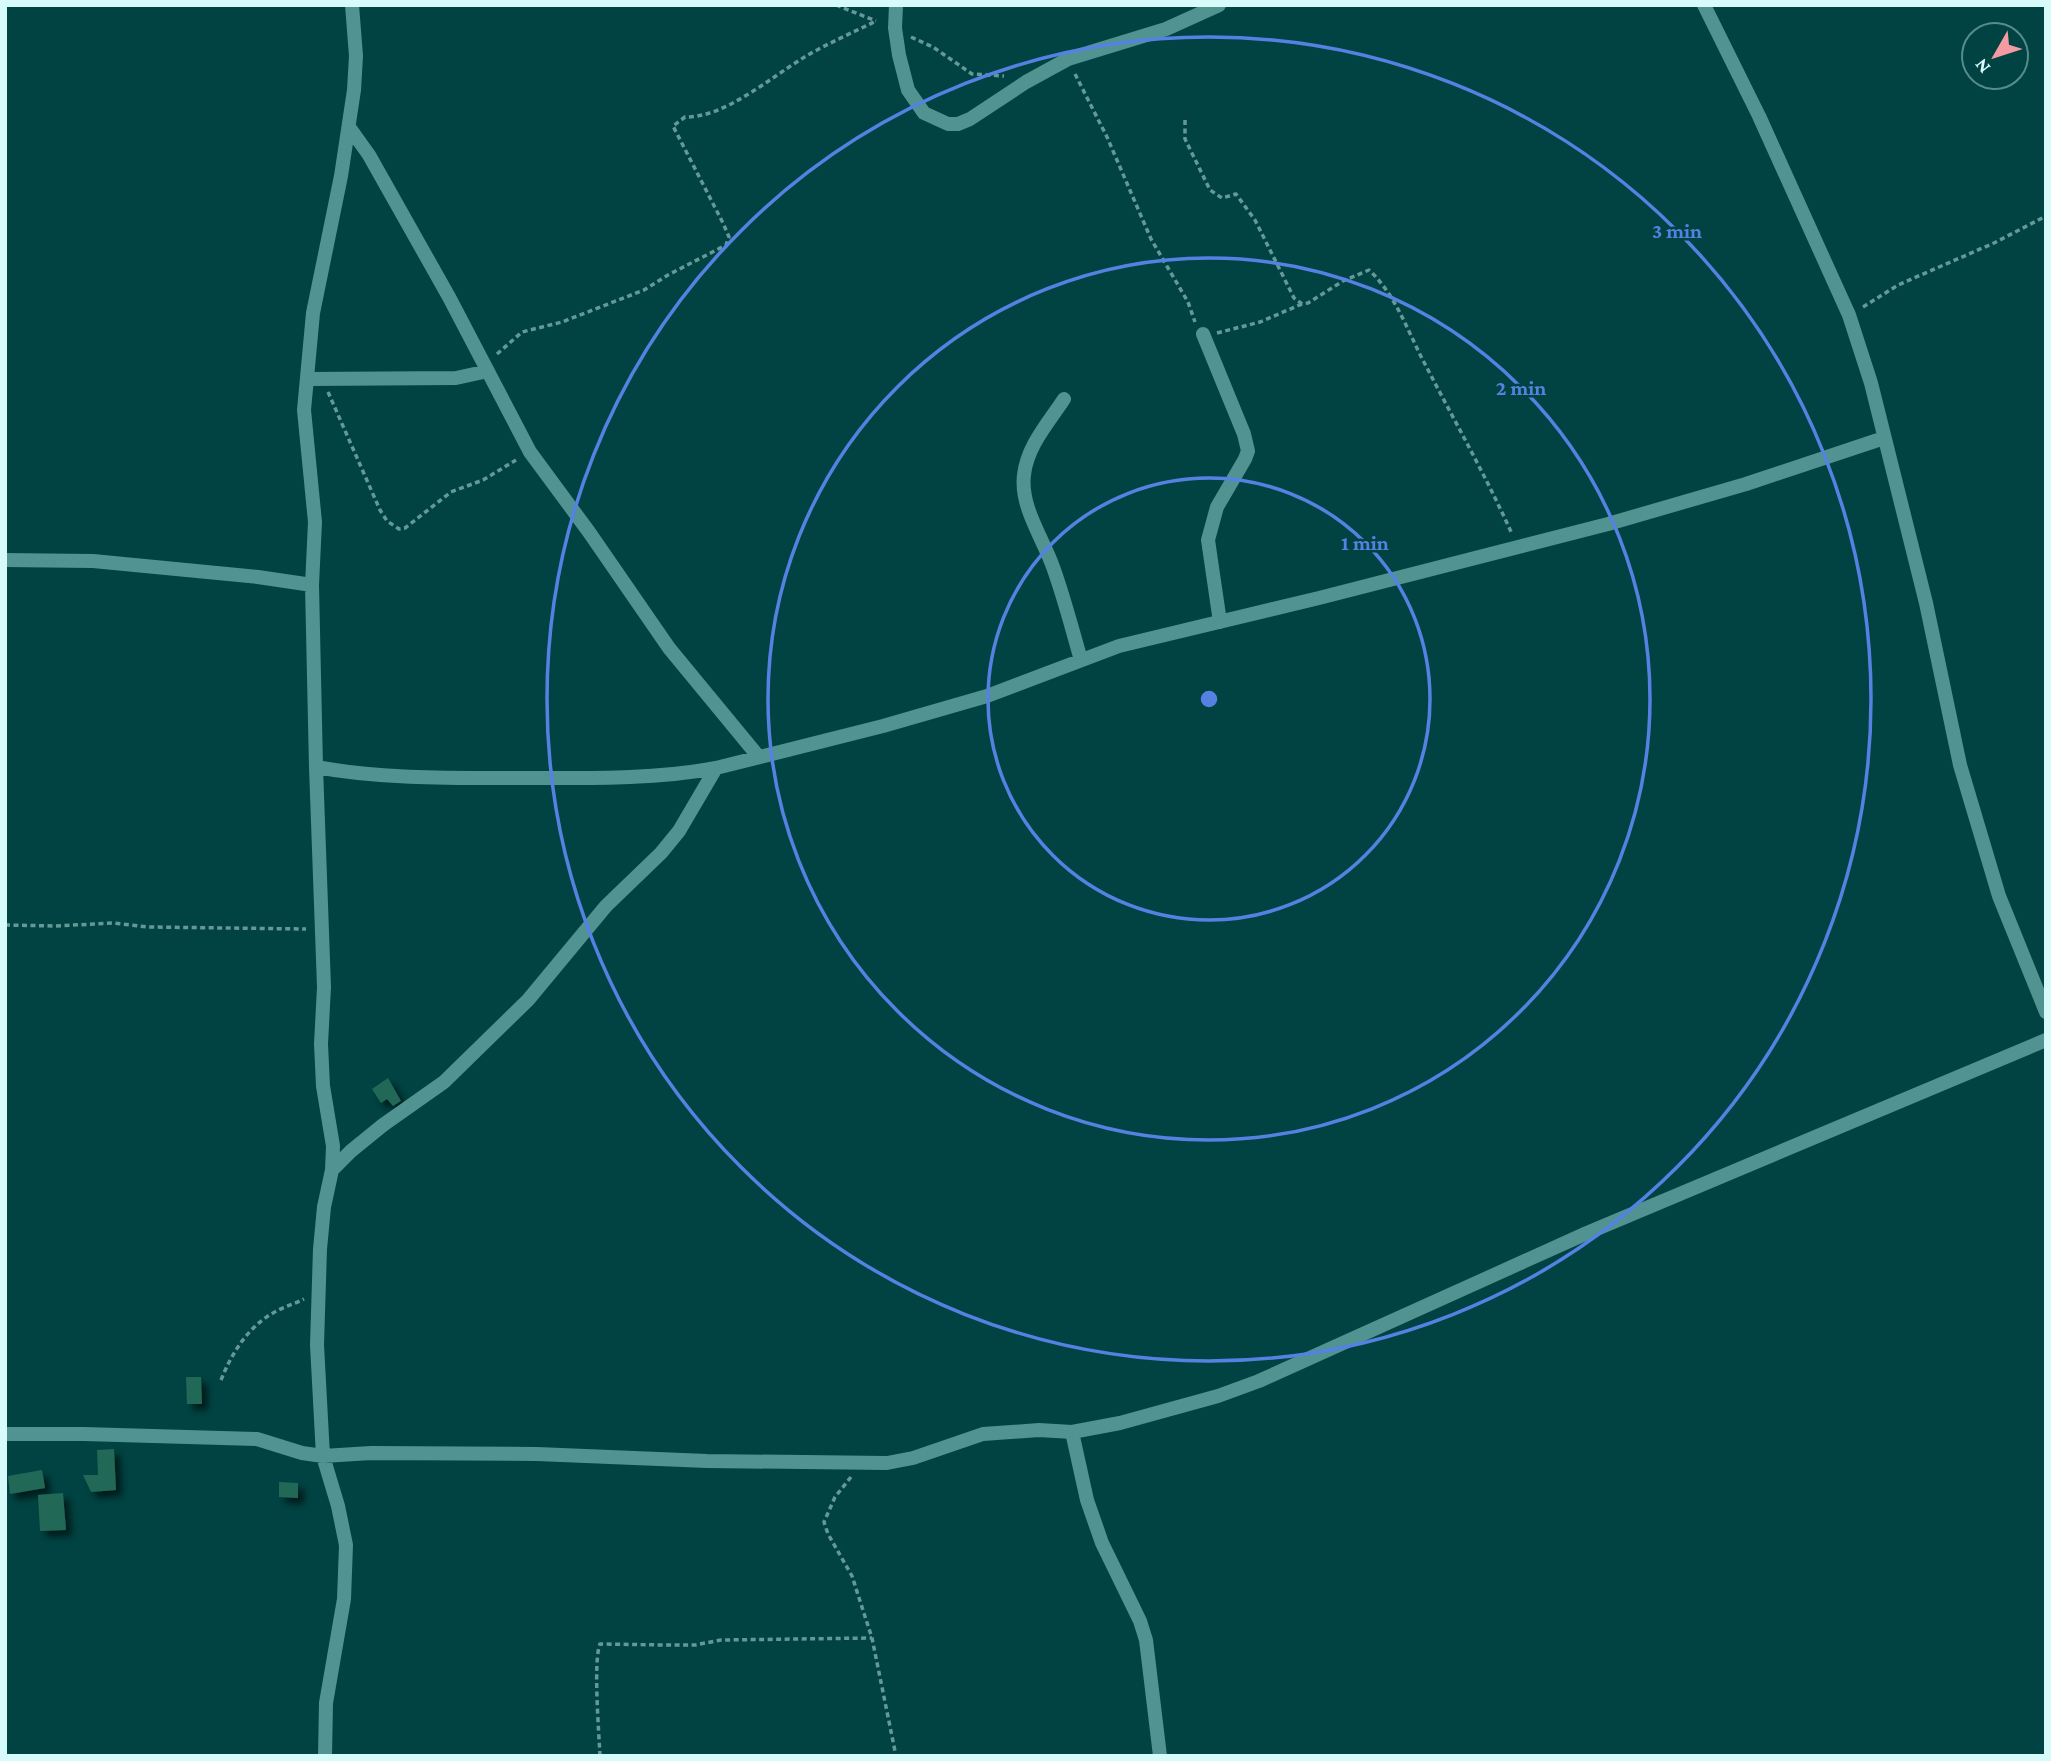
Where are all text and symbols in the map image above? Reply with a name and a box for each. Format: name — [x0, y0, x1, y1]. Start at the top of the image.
north arrow — [1960, 21, 2030, 91]
text: N — [1970, 55, 1994, 78]
text: 3 min — [1652, 219, 1702, 243]
text: 2 min — [1496, 376, 1546, 400]
text: 1 min — [1341, 531, 1389, 555]
centre of rings — [1197, 687, 1221, 711]

